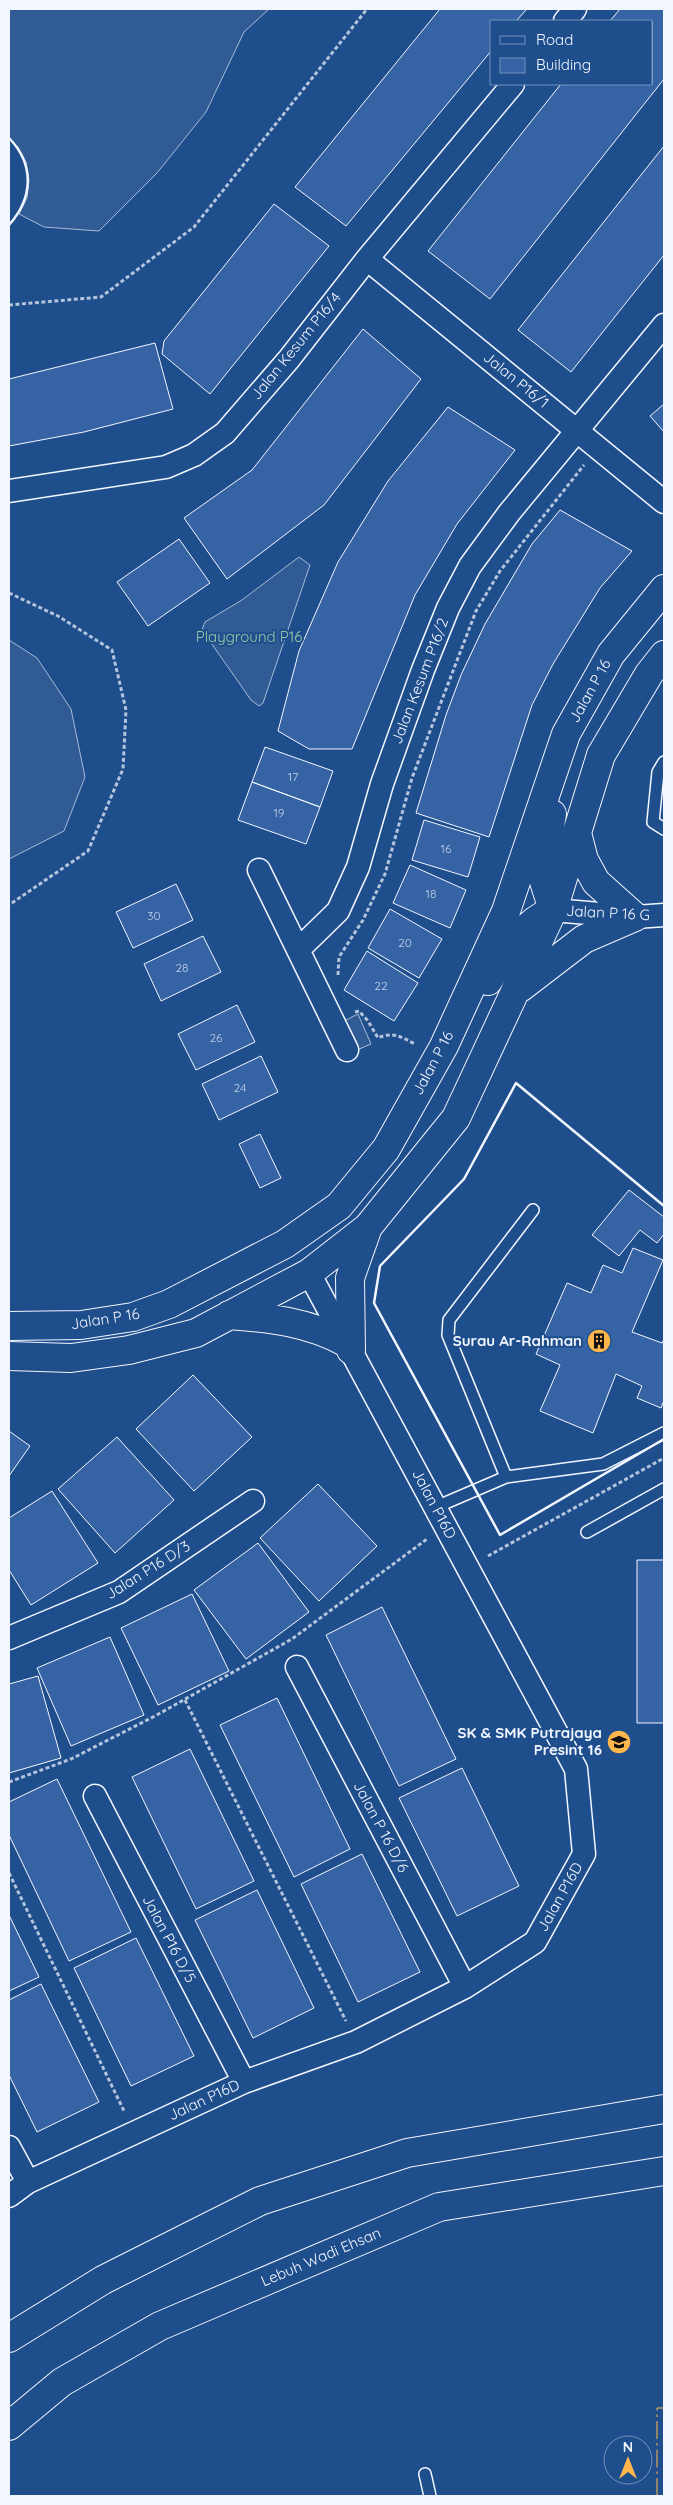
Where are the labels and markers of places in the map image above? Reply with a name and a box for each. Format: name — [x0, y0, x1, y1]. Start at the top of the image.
building icon: Surau Ar-Rahman — [586, 1328, 612, 1354]
place label: Surau Ar-Rahman — [453, 1331, 582, 1350]
place label: SK & SMK Putrajaya Presint 16 — [457, 1723, 602, 1759]
school or university icon: SK & SMK Putrajaya Presint 16 — [606, 1729, 632, 1755]

